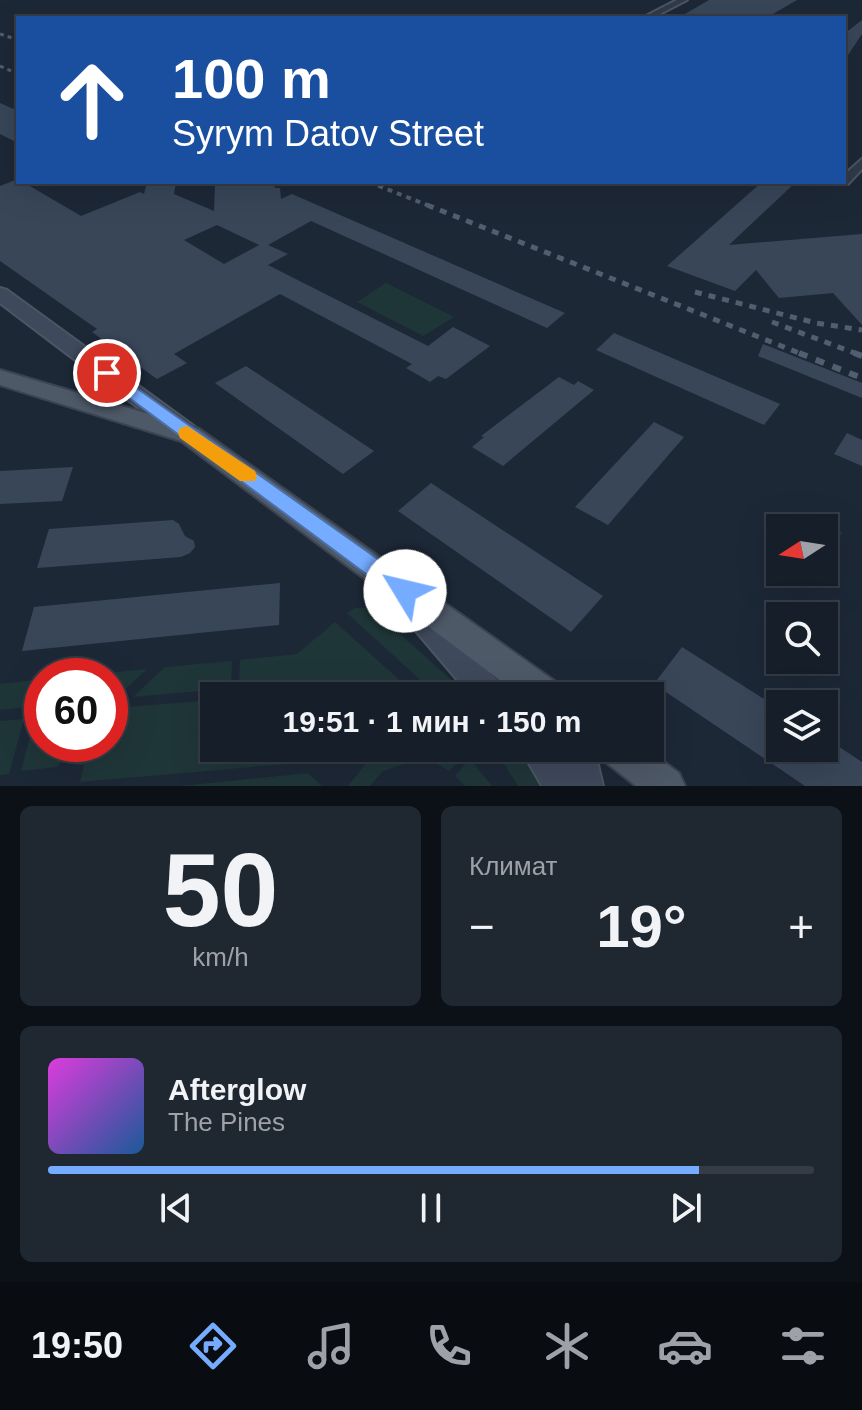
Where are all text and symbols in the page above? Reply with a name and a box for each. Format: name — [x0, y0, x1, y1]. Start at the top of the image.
text: 100 m — [172, 47, 331, 110]
icon: ahead — [40, 48, 144, 152]
text: Syrym Datov Street — [172, 113, 484, 154]
pin — [73, 339, 141, 407]
icon: arrive — [85, 351, 129, 395]
north arrow — [766, 514, 838, 586]
map controls — [766, 514, 838, 762]
position arrow — [363, 549, 447, 633]
button: search — [766, 602, 838, 674]
speed limit sign: 60 — [24, 658, 128, 762]
button: layers — [766, 690, 838, 762]
text: 19:51 · 1 мин · 150 m — [283, 705, 581, 738]
text: 50 — [163, 832, 278, 948]
text: Климат — [469, 851, 558, 881]
text: 19° — [596, 893, 687, 960]
text: − — [469, 902, 495, 951]
text: + — [788, 902, 814, 951]
text: km/h — [192, 942, 249, 972]
text: Afterglow — [168, 1073, 306, 1106]
text: The Pines — [168, 1107, 285, 1137]
icon: previous — [154, 1186, 198, 1230]
icon: pause — [409, 1186, 453, 1230]
icon: next — [664, 1186, 708, 1230]
icon: directions — [185, 1318, 241, 1374]
icon: music — [303, 1318, 359, 1374]
icon: phone — [421, 1318, 477, 1374]
icon: climate — [539, 1318, 595, 1374]
icon: car — [657, 1318, 713, 1374]
icon: filters — [775, 1318, 831, 1374]
text: 19:50 — [31, 1325, 123, 1366]

